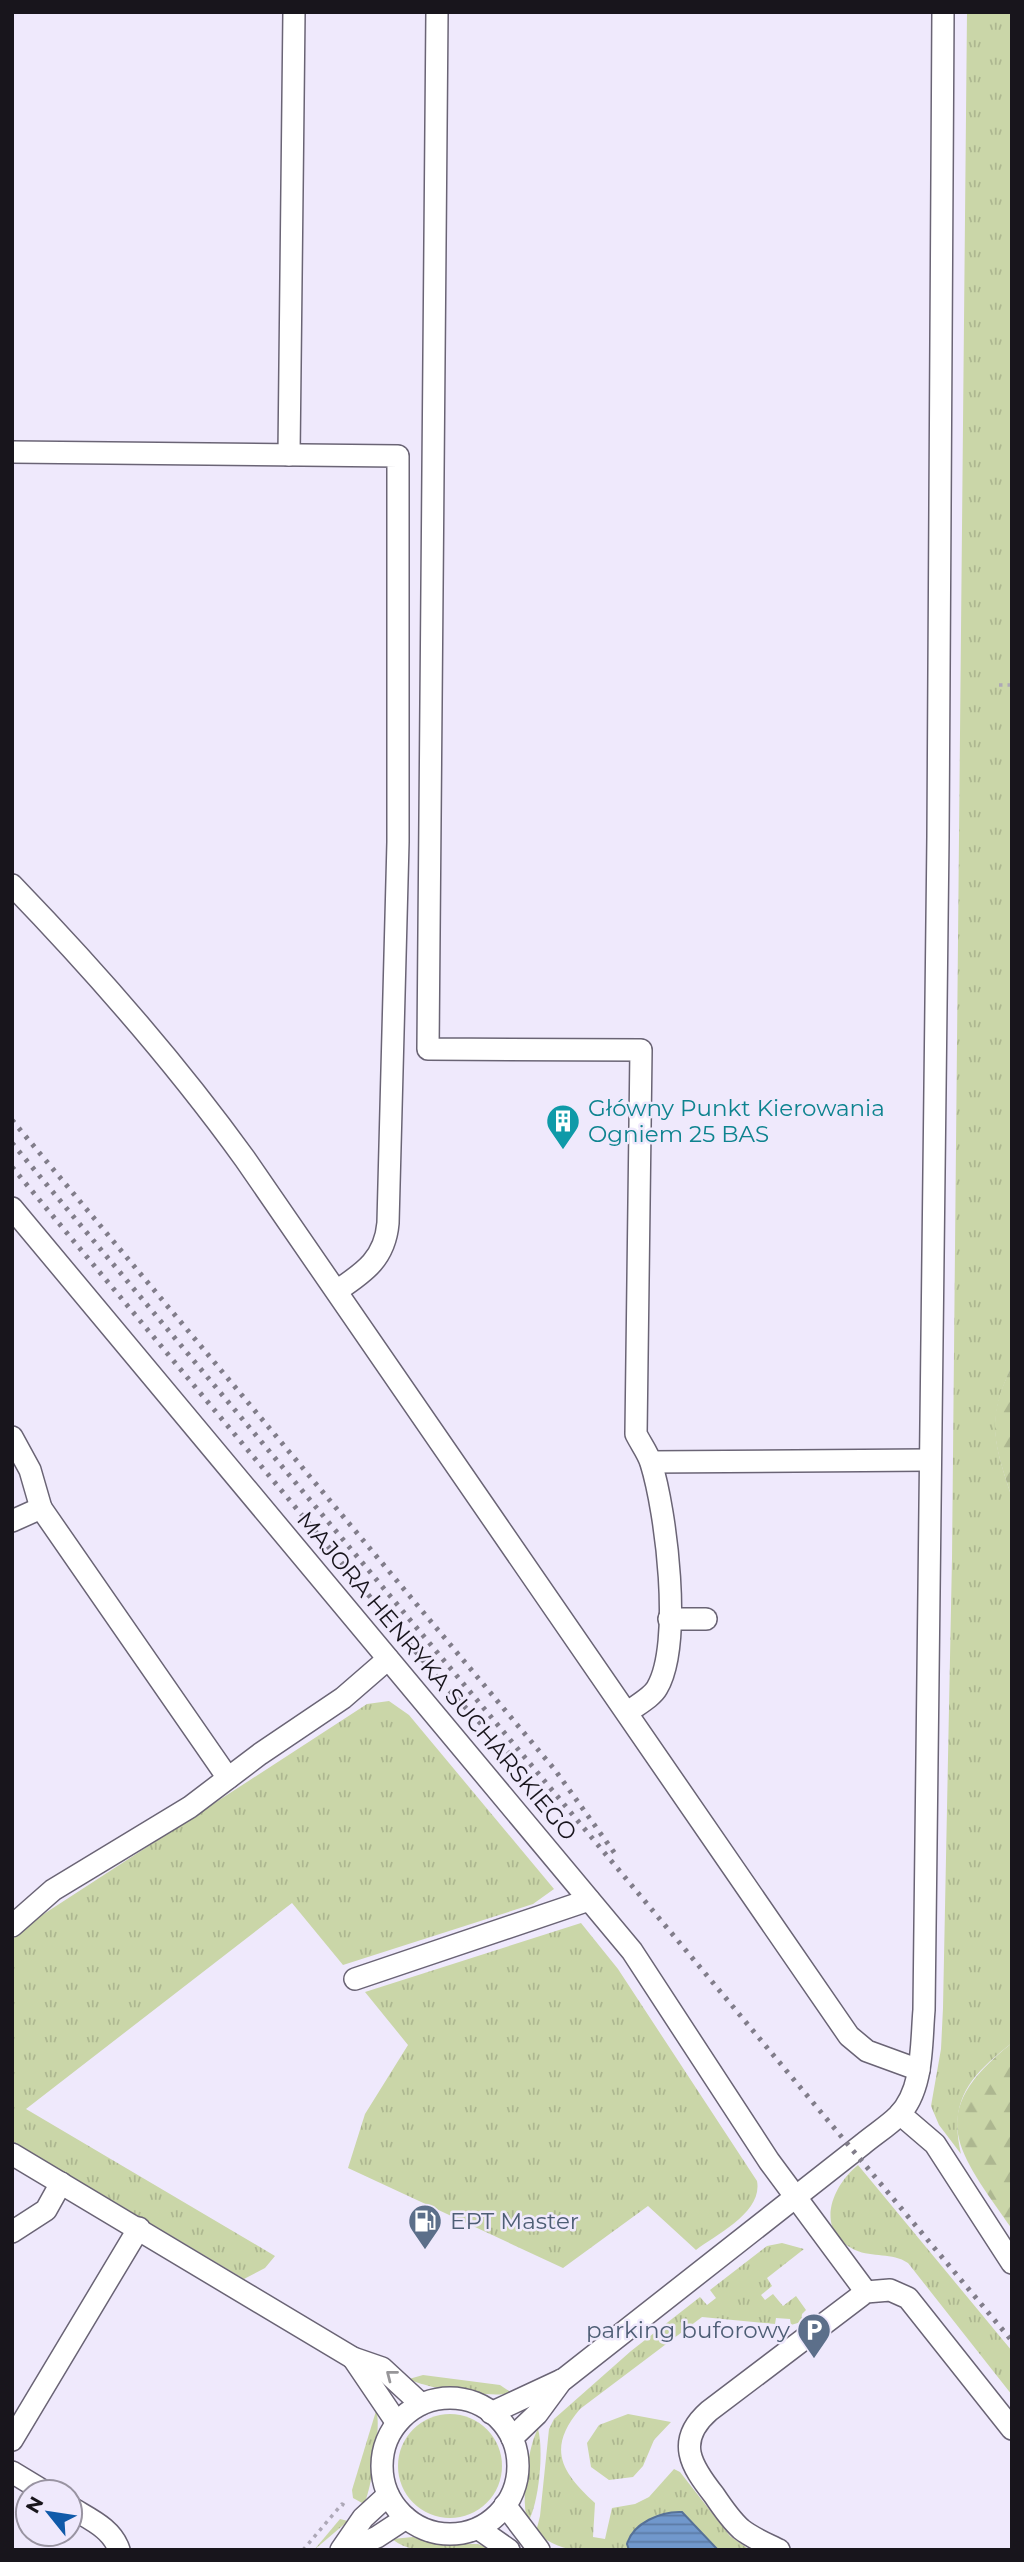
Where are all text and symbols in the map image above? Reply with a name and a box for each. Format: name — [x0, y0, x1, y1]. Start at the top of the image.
place label: Główny Punkt Kierowania Ogniem 25 BAS — [588, 1094, 885, 1148]
building icon: Główny Punkt Kierowania Ogniem 25 BAS — [544, 1102, 582, 1151]
street label: MAJORA HENRYKA SUCHARSKIEGO — [291, 1506, 583, 1846]
fuel station icon: EPT Master — [406, 2202, 444, 2251]
place label: EPT Master — [450, 2207, 579, 2235]
parking icon: parking buforowy — [795, 2311, 833, 2360]
place label: parking buforowy — [586, 2316, 791, 2344]
one-way arrow — [386, 2371, 398, 2384]
north arrow — [14, 2478, 84, 2548]
text: N — [21, 2492, 49, 2517]

